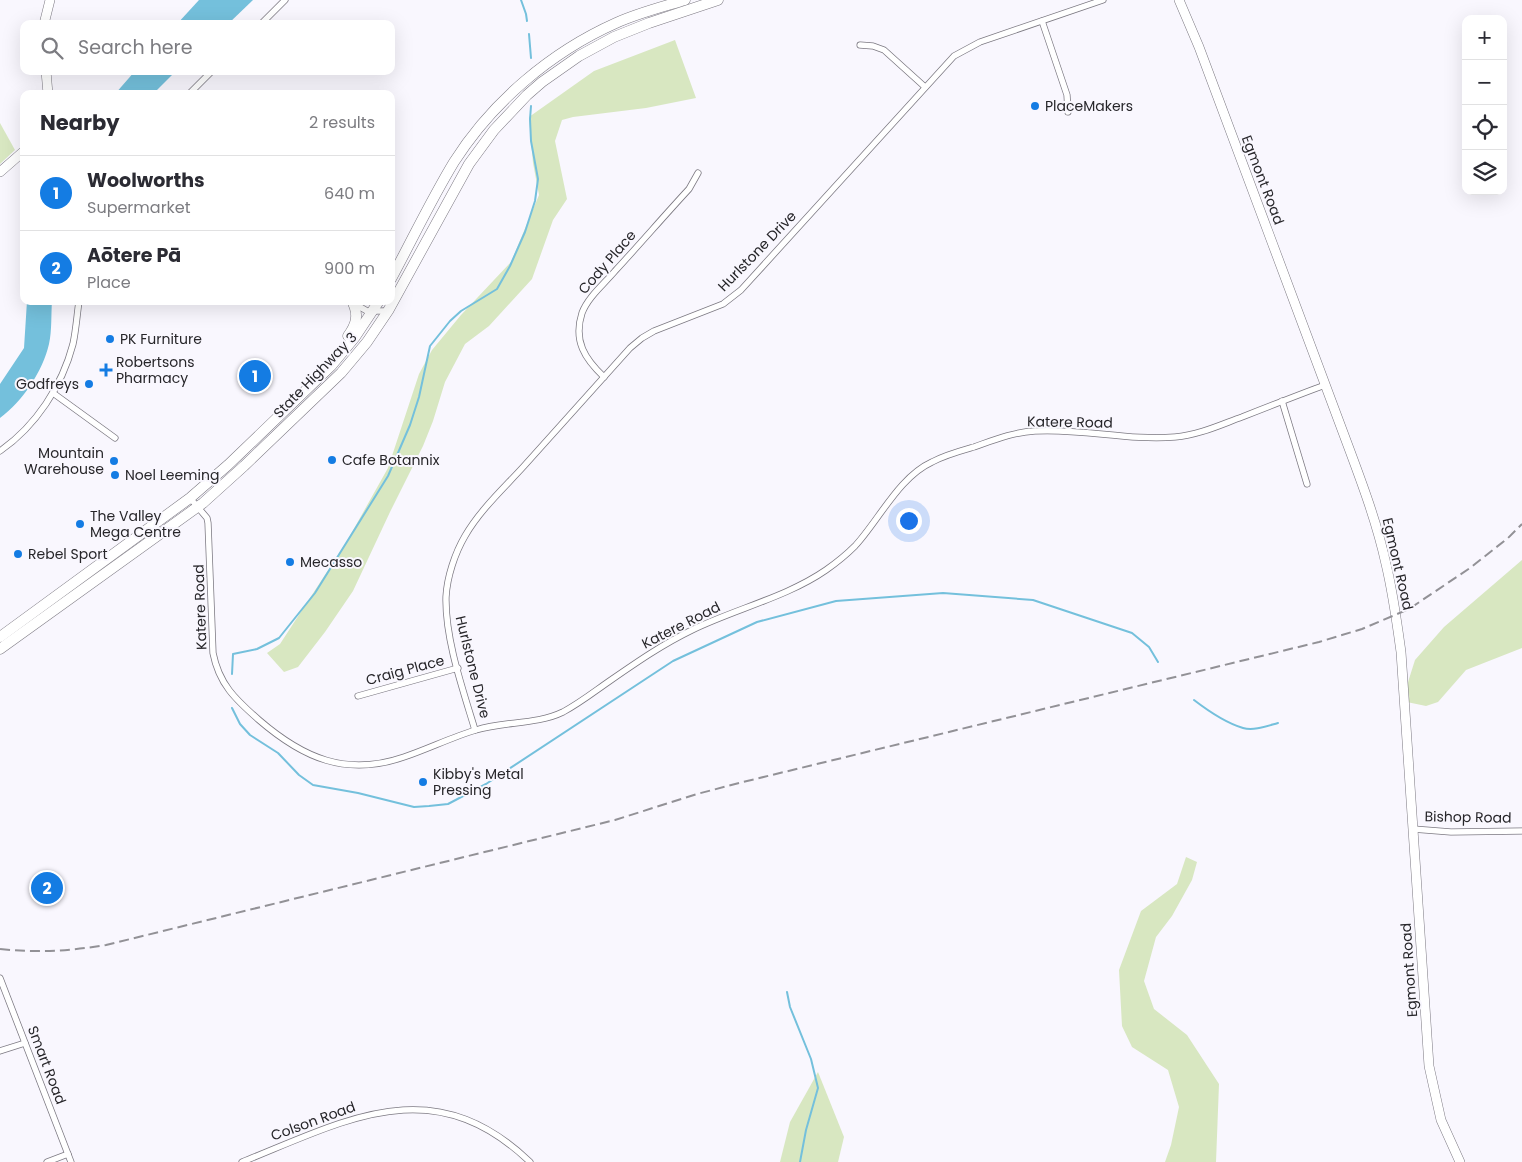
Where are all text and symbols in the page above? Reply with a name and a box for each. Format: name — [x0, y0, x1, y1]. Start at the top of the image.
map controls — [1462, 15, 1507, 195]
button: + — [1462, 15, 1507, 60]
search box — [20, 20, 395, 75]
icon: search — [38, 34, 66, 62]
text: Search here — [78, 34, 192, 61]
button: − — [1462, 60, 1507, 105]
place label: PlaceMakers — [1045, 96, 1133, 116]
marker: PlaceMakers — [1029, 100, 1041, 112]
button: locate — [1462, 105, 1507, 150]
text: Nearby — [40, 108, 120, 137]
text: 2 results — [309, 111, 375, 134]
street label: Egmont Road — [1237, 132, 1289, 228]
button: layers — [1462, 150, 1507, 195]
text: Woolworths — [87, 167, 205, 194]
text: 1 — [53, 182, 59, 205]
text: 640 m — [324, 182, 375, 205]
text: Supermarket — [87, 196, 191, 219]
street label: Hurlstone Drive — [713, 206, 801, 296]
street label: Cody Place — [574, 225, 641, 298]
text: Aōtere Pā — [87, 242, 181, 269]
text: 2 — [51, 257, 61, 280]
text: 900 m — [324, 257, 375, 280]
text: Place — [87, 271, 131, 294]
street label: State Highway 3 — [269, 328, 361, 422]
place label: PK Furniture — [120, 329, 202, 349]
marker: PK Furniture — [104, 333, 116, 345]
place label: Robertsons Pharmacy — [116, 352, 194, 388]
pin: 1 — [239, 357, 271, 395]
marker: Robertsons Pharmacy — [100, 364, 112, 376]
place label: Godfreys — [16, 374, 79, 394]
marker: Godfreys — [83, 378, 95, 390]
street label: Katere Road — [1027, 411, 1113, 433]
place label: Mountain Warehouse — [24, 443, 104, 479]
place label: Cafe Botannix — [342, 450, 440, 470]
marker: Cafe Botannix — [326, 454, 338, 466]
marker: Mountain Warehouse — [108, 455, 120, 467]
place label: Noel Leeming — [125, 465, 219, 485]
marker: Noel Leeming — [109, 469, 121, 481]
place label: The Valley Mega Centre — [90, 506, 181, 542]
your location — [896, 508, 922, 534]
street label: Egmont Road — [1378, 516, 1418, 612]
marker: The Valley Mega Centre — [74, 518, 86, 530]
place label: Rebel Sport — [28, 544, 107, 564]
marker: Rebel Sport — [12, 548, 24, 560]
place label: Mecasso — [300, 552, 362, 572]
marker: Mecasso — [284, 556, 296, 568]
street label: Katere Road — [189, 564, 211, 650]
street label: Katere Road — [638, 597, 724, 653]
street label: Hurlstone Drive — [451, 614, 495, 721]
street label: Craig Place — [364, 650, 447, 690]
place label: Kibby's Metal Pressing — [433, 764, 524, 800]
marker: Kibby's Metal Pressing — [417, 776, 429, 788]
street label: Bishop Road — [1424, 806, 1512, 828]
pin: 2 — [31, 869, 63, 907]
street label: Egmont Road — [1396, 922, 1422, 1018]
street label: Smart Road — [23, 1023, 71, 1107]
street label: Colson Road — [268, 1096, 358, 1146]

